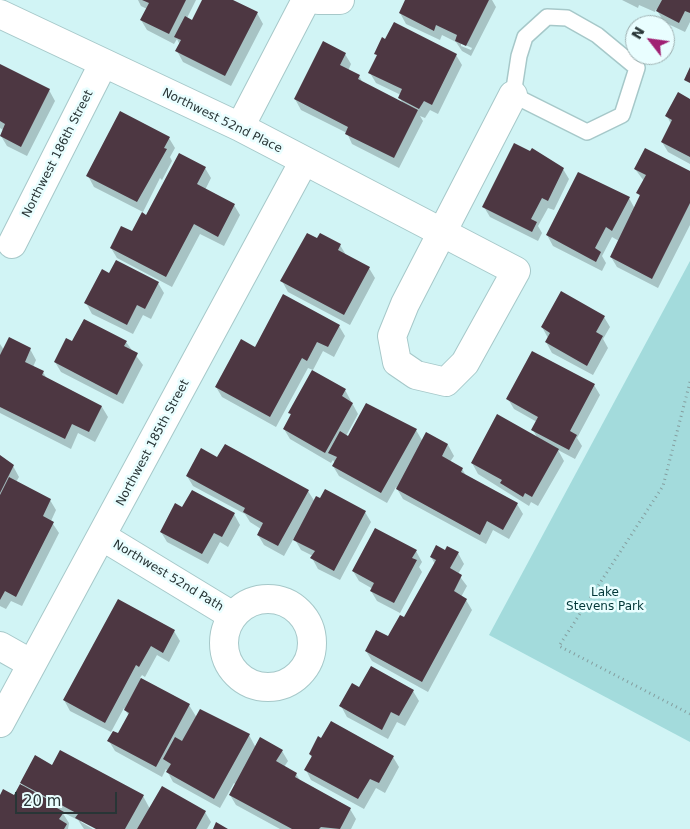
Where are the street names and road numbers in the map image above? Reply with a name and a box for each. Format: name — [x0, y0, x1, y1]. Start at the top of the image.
street label: Northwest 52nd Place — [160, 86, 284, 156]
street label: Northwest 186th Street — [20, 88, 96, 220]
street label: Northwest 185th Street — [114, 377, 192, 509]
street label: Northwest 52nd Path — [110, 537, 226, 615]

